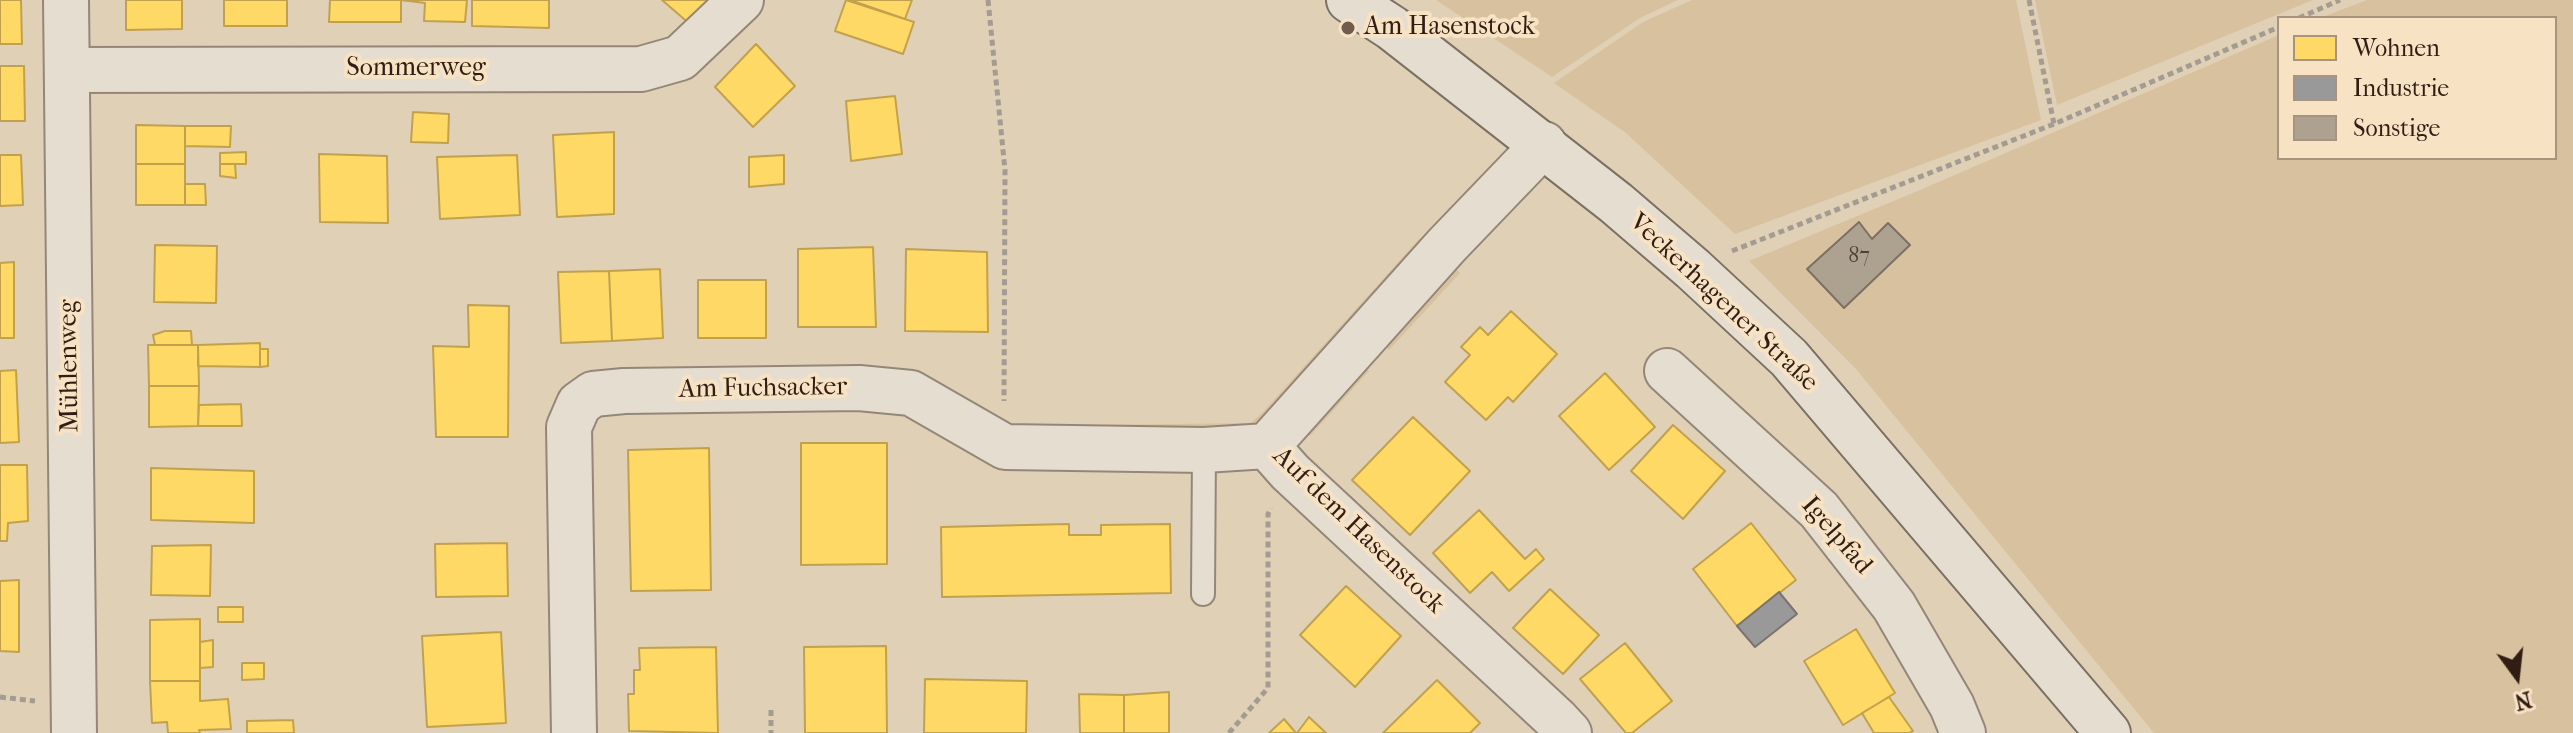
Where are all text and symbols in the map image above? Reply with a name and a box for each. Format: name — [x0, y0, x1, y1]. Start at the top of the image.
place label: Am Hasenstock — [1364, 12, 1535, 44]
legend — [2277, 16, 2557, 160]
marker: Am Hasenstock — [1339, 19, 1357, 37]
text: Wohnen — [2353, 34, 2440, 62]
street label: Sommerweg — [346, 53, 486, 85]
text: Industrie — [2353, 74, 2449, 102]
text: Sonstige — [2353, 114, 2440, 142]
street label: Veckerhagener Straße — [1622, 207, 1824, 399]
house number: 87 — [1848, 244, 1870, 270]
street label: Mühlenweg — [53, 299, 87, 433]
street label: Am Fuchsacker — [678, 372, 848, 406]
street label: Auf dem Hasenstock — [1266, 441, 1450, 621]
street label: Igelpfad — [1794, 491, 1878, 581]
north arrow — [2477, 637, 2557, 717]
text: N — [2512, 685, 2535, 715]

